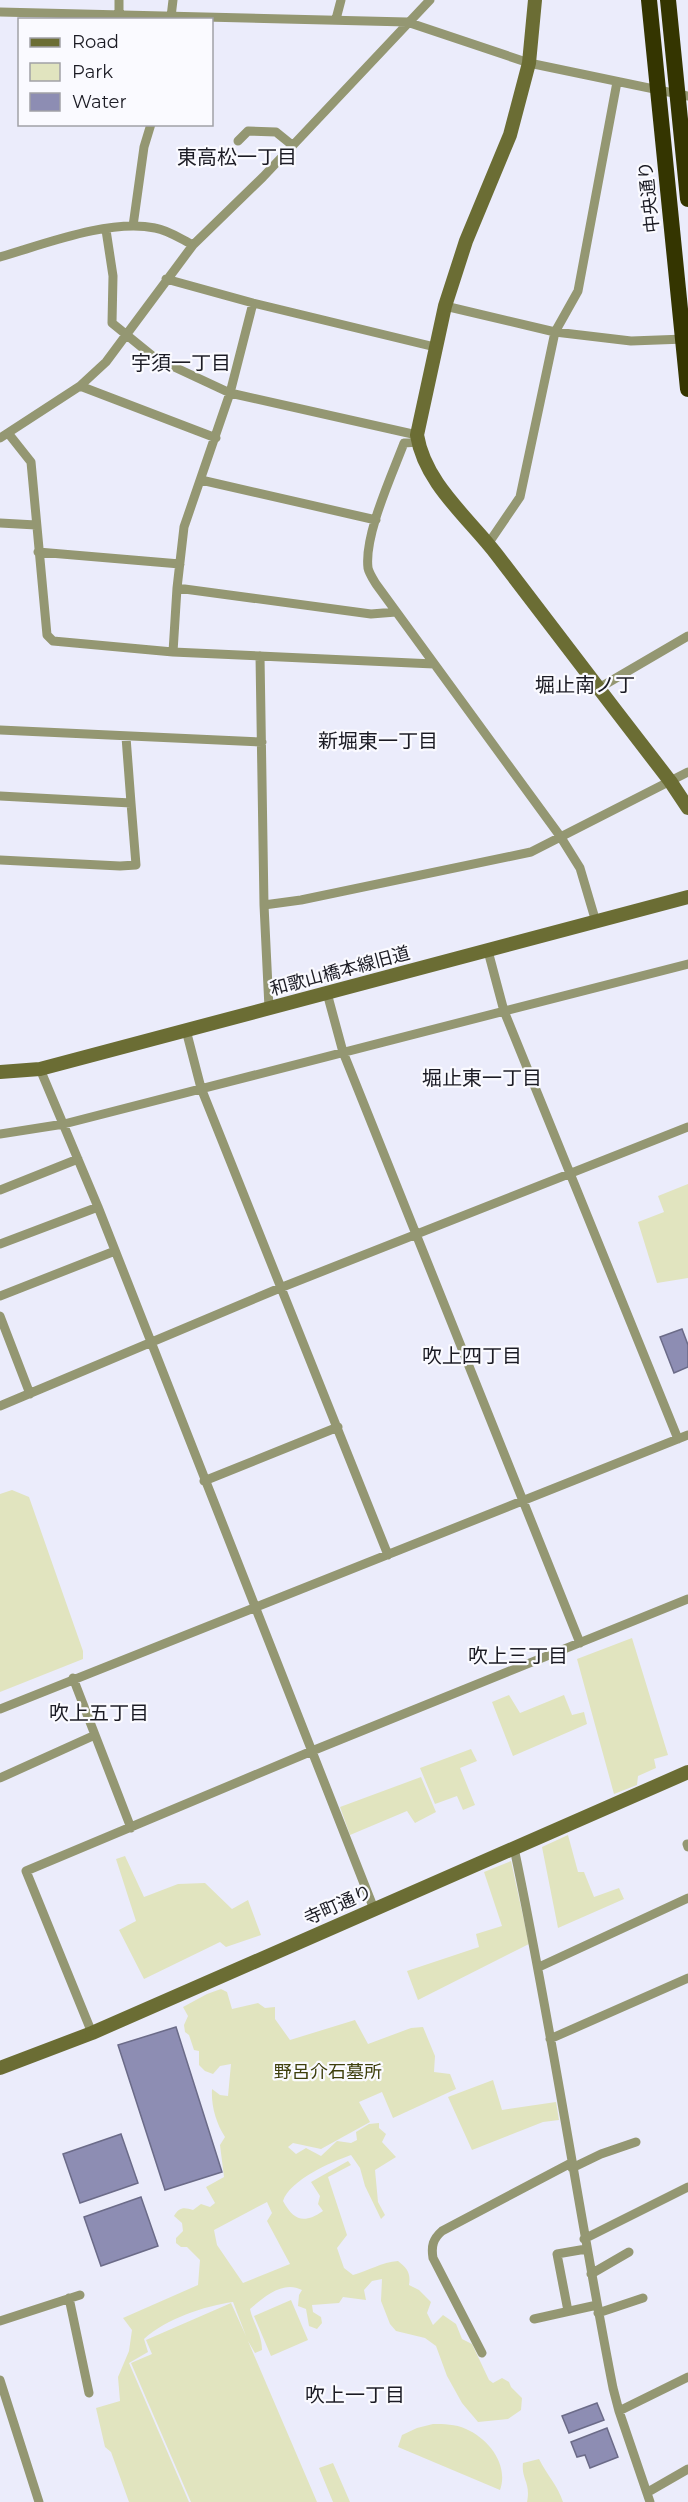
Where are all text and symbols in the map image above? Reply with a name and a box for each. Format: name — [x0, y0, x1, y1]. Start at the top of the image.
legend — [18, 18, 213, 126]
text: Road — [72, 31, 119, 53]
text: Park — [72, 61, 113, 83]
text: Water — [72, 91, 127, 113]
district label: 東高松一丁目 — [177, 145, 297, 169]
street label: 中央通り — [634, 160, 664, 234]
district label: 宇須一丁目 — [131, 351, 231, 375]
district label: 堀止南ノ丁 — [535, 673, 635, 697]
district label: 新堀東一丁目 — [318, 729, 438, 753]
street label: 和歌山橋本線旧道 — [268, 942, 412, 1000]
district label: 堀止東一丁目 — [422, 1066, 542, 1090]
district label: 吹上四丁目 — [422, 1344, 522, 1368]
district label: 吹上三丁目 — [468, 1644, 568, 1668]
district label: 吹上五丁目 — [49, 1701, 149, 1725]
street label: 寺町通り — [301, 1880, 375, 1930]
park label: 野呂介石墓所 — [274, 2061, 382, 2083]
district label: 吹上一丁目 — [305, 2383, 405, 2407]

